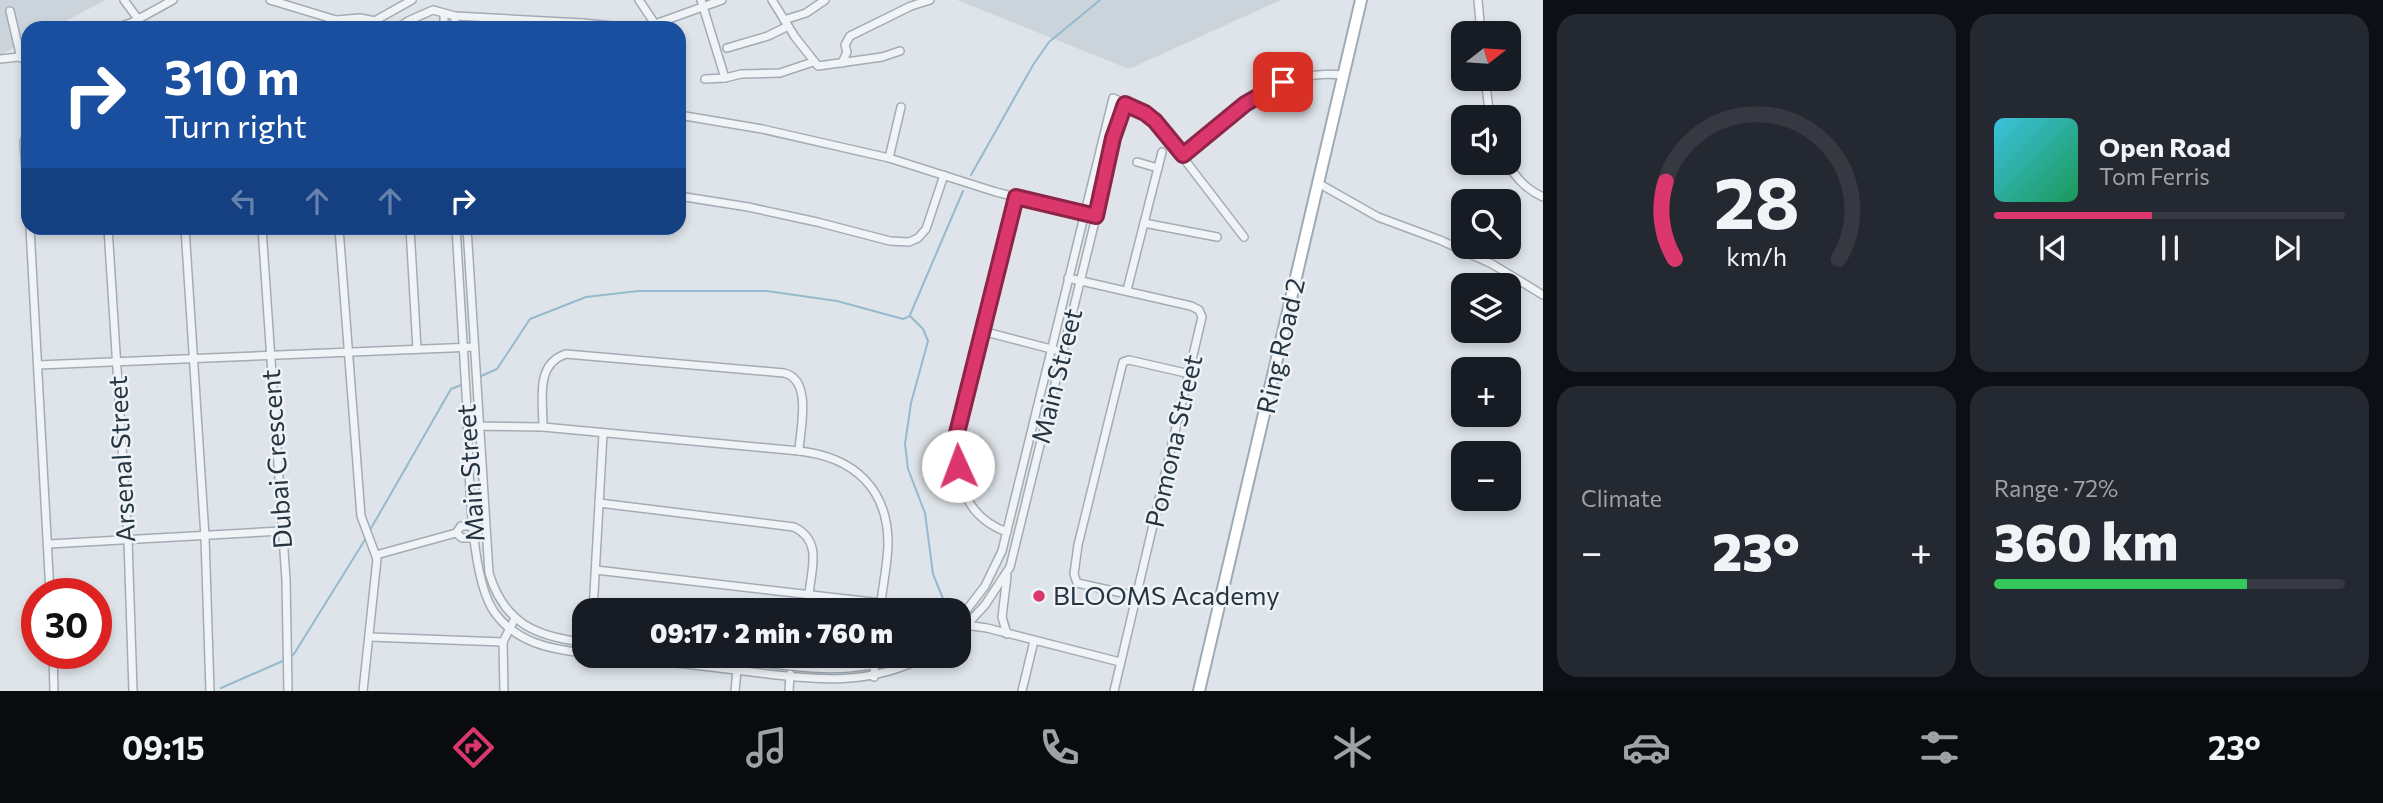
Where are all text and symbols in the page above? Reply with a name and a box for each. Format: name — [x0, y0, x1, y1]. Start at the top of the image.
north arrow — [1451, 21, 1521, 91]
map controls — [1451, 21, 1521, 511]
text: 310 m — [164, 45, 299, 105]
icon: right — [49, 49, 140, 140]
pin — [1253, 52, 1313, 112]
icon: arrive — [1264, 63, 1302, 101]
text: Turn right — [164, 105, 307, 145]
button: sound — [1451, 105, 1521, 175]
text: Open Road — [2099, 131, 2231, 162]
text: 28 — [1714, 155, 1800, 244]
text: Tom Ferris — [2099, 162, 2210, 190]
icon: left — [225, 182, 263, 220]
icon: ahead — [298, 182, 336, 220]
icon: ahead — [371, 182, 409, 220]
icon: right — [444, 182, 482, 220]
button: search — [1451, 189, 1521, 259]
icon: previous — [2034, 229, 2072, 267]
icon: pause — [2151, 229, 2189, 267]
icon: next — [2268, 229, 2306, 267]
text: km/h — [1726, 241, 1787, 271]
button: layers — [1451, 273, 1521, 343]
street label: Ring Road 2 — [1249, 275, 1310, 416]
street label: Main Street — [1024, 305, 1087, 446]
street label: Pomona Street — [1138, 351, 1208, 530]
button: + — [1451, 357, 1521, 427]
street label: Dubai Crescent — [254, 368, 297, 550]
street label: Arsenal Street — [101, 375, 140, 543]
street label: Main Street — [449, 403, 490, 543]
position arrow — [921, 429, 995, 503]
button: − — [1451, 441, 1521, 511]
text: Range · 72% — [1994, 474, 2118, 502]
text: Climate — [1581, 484, 1662, 512]
text: 360 km — [1994, 508, 2178, 572]
text: 23° — [1712, 518, 1800, 582]
text: − — [1581, 527, 1603, 574]
text: + — [1910, 527, 1932, 574]
speed limit sign: 30 — [21, 578, 112, 669]
place label: BLOOMS Academy — [1053, 579, 1280, 610]
marker: BLOOMS Academy — [1031, 588, 1047, 604]
text: 09:17 · 2 min · 760 m — [650, 617, 893, 648]
icon: directions — [449, 723, 498, 772]
icon: music — [742, 723, 791, 772]
icon: phone — [1035, 723, 1084, 772]
icon: climate — [1328, 723, 1377, 772]
icon: car — [1622, 723, 1671, 772]
icon: filters — [1915, 723, 1964, 772]
text: 09:15 — [122, 727, 205, 767]
text: 23° — [2208, 727, 2261, 767]

